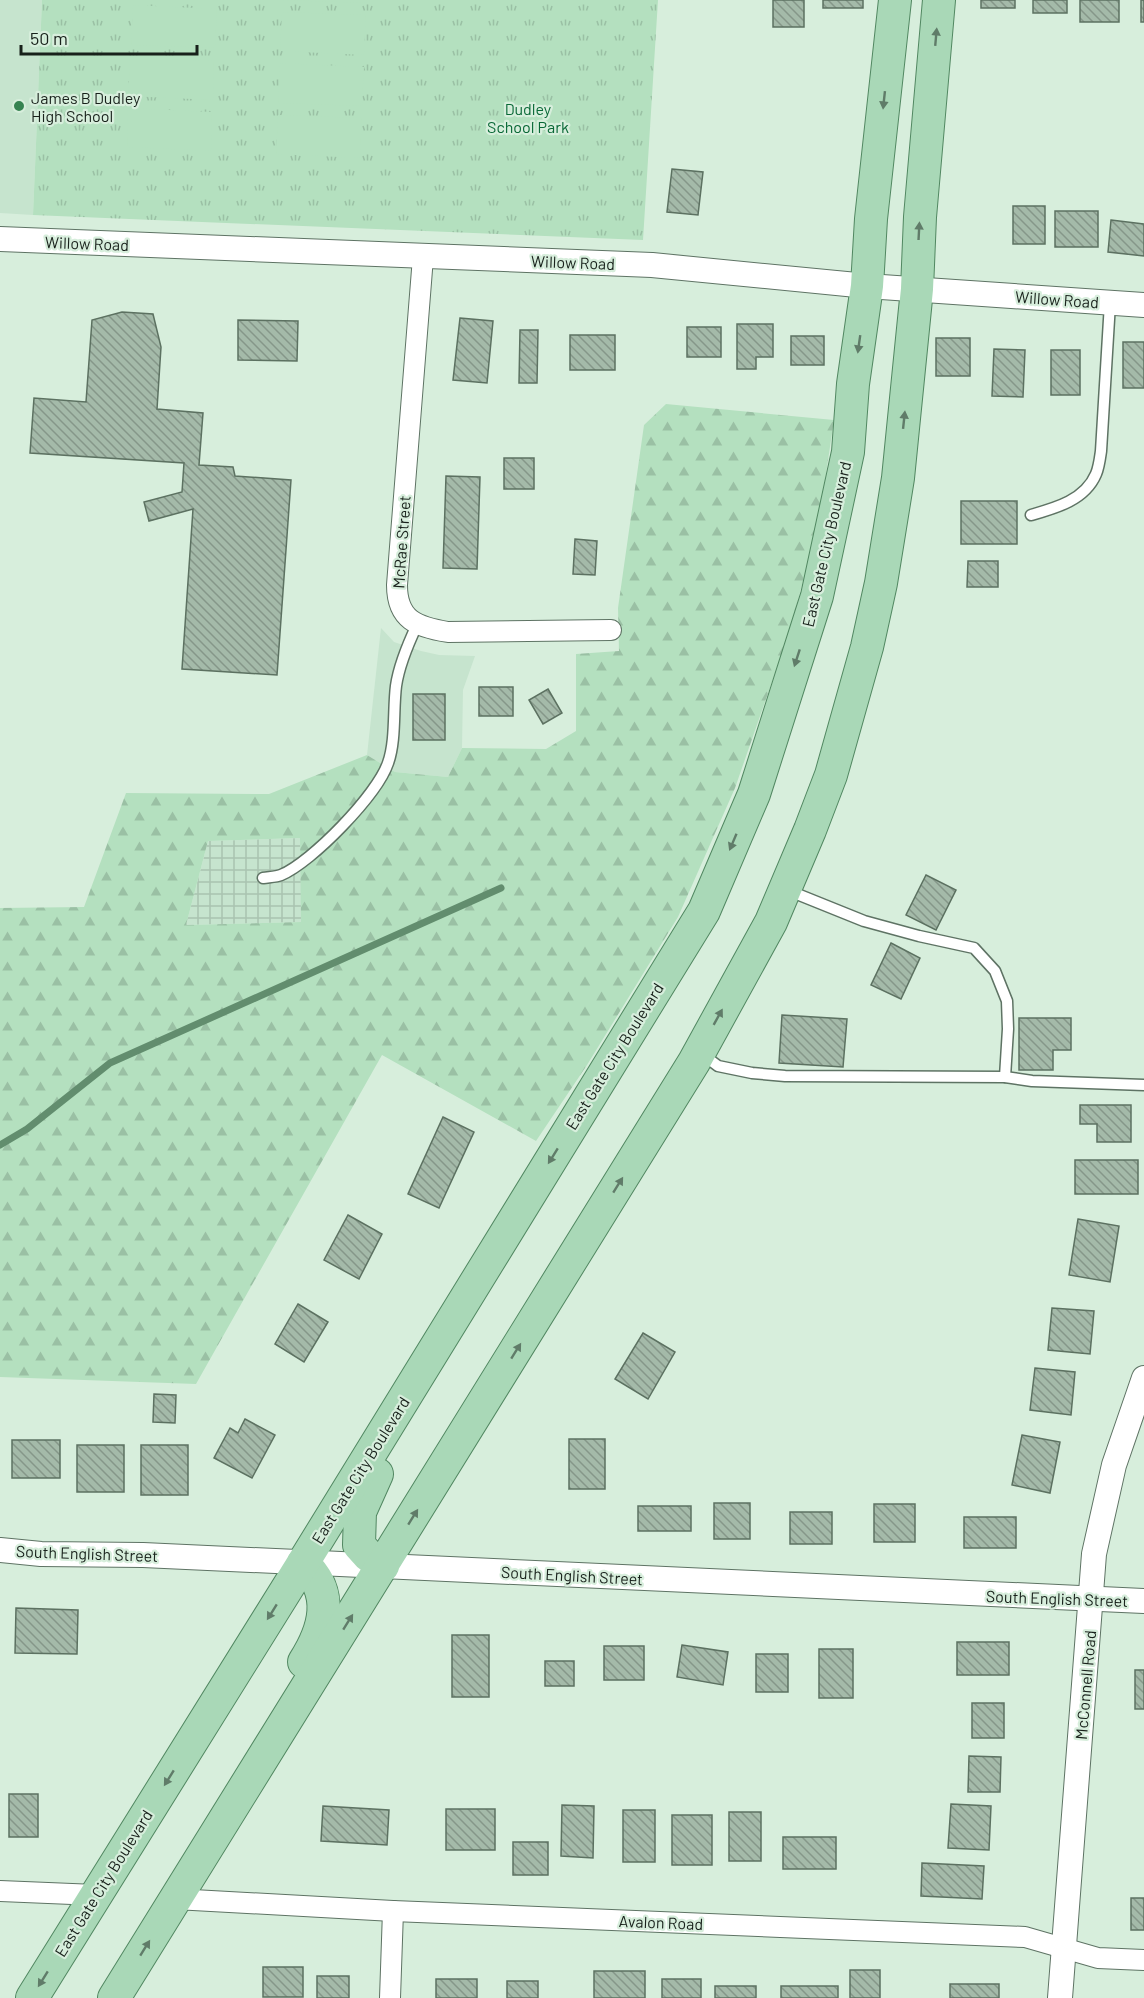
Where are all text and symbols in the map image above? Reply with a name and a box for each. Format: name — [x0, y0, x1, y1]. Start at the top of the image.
scale bar — [21, 18, 196, 56]
text: 50 m — [30, 27, 68, 49]
one-way arrow — [931, 27, 941, 46]
place label: James B Dudley High School — [31, 88, 141, 125]
one-way arrow — [879, 90, 889, 109]
marker: James B Dudley High School — [12, 99, 26, 113]
park label: Dudley School Park — [487, 99, 569, 136]
one-way arrow — [915, 221, 924, 240]
street label: Willow Road — [45, 232, 129, 254]
street label: Willow Road — [531, 251, 615, 273]
street label: Willow Road — [1014, 287, 1100, 311]
one-way arrow — [854, 335, 864, 354]
one-way arrow — [899, 410, 909, 429]
street label: East Gate City Boulevard — [798, 459, 854, 629]
street label: McRae Street — [388, 495, 414, 589]
one-way arrow — [792, 649, 801, 667]
one-way arrow — [728, 833, 738, 851]
street label: East Gate City Boulevard — [561, 979, 667, 1133]
one-way arrow — [713, 1009, 723, 1026]
one-way arrow — [547, 1148, 558, 1164]
one-way arrow — [613, 1177, 624, 1193]
one-way arrow — [510, 1343, 521, 1359]
street label: East Gate City Boulevard — [307, 1393, 413, 1547]
one-way arrow — [408, 1509, 419, 1525]
street label: South English Street — [16, 1541, 158, 1565]
street label: South English Street — [501, 1562, 643, 1588]
street label: South English Street — [986, 1586, 1128, 1610]
one-way arrow — [266, 1604, 277, 1620]
one-way arrow — [342, 1614, 353, 1630]
street label: McConnell Road — [1071, 1629, 1099, 1741]
one-way arrow — [163, 1770, 174, 1786]
street label: East Gate City Boulevard — [50, 1806, 156, 1960]
street label: Avalon Road — [618, 1911, 704, 1933]
one-way arrow — [139, 1940, 150, 1956]
one-way arrow — [38, 1971, 49, 1987]

